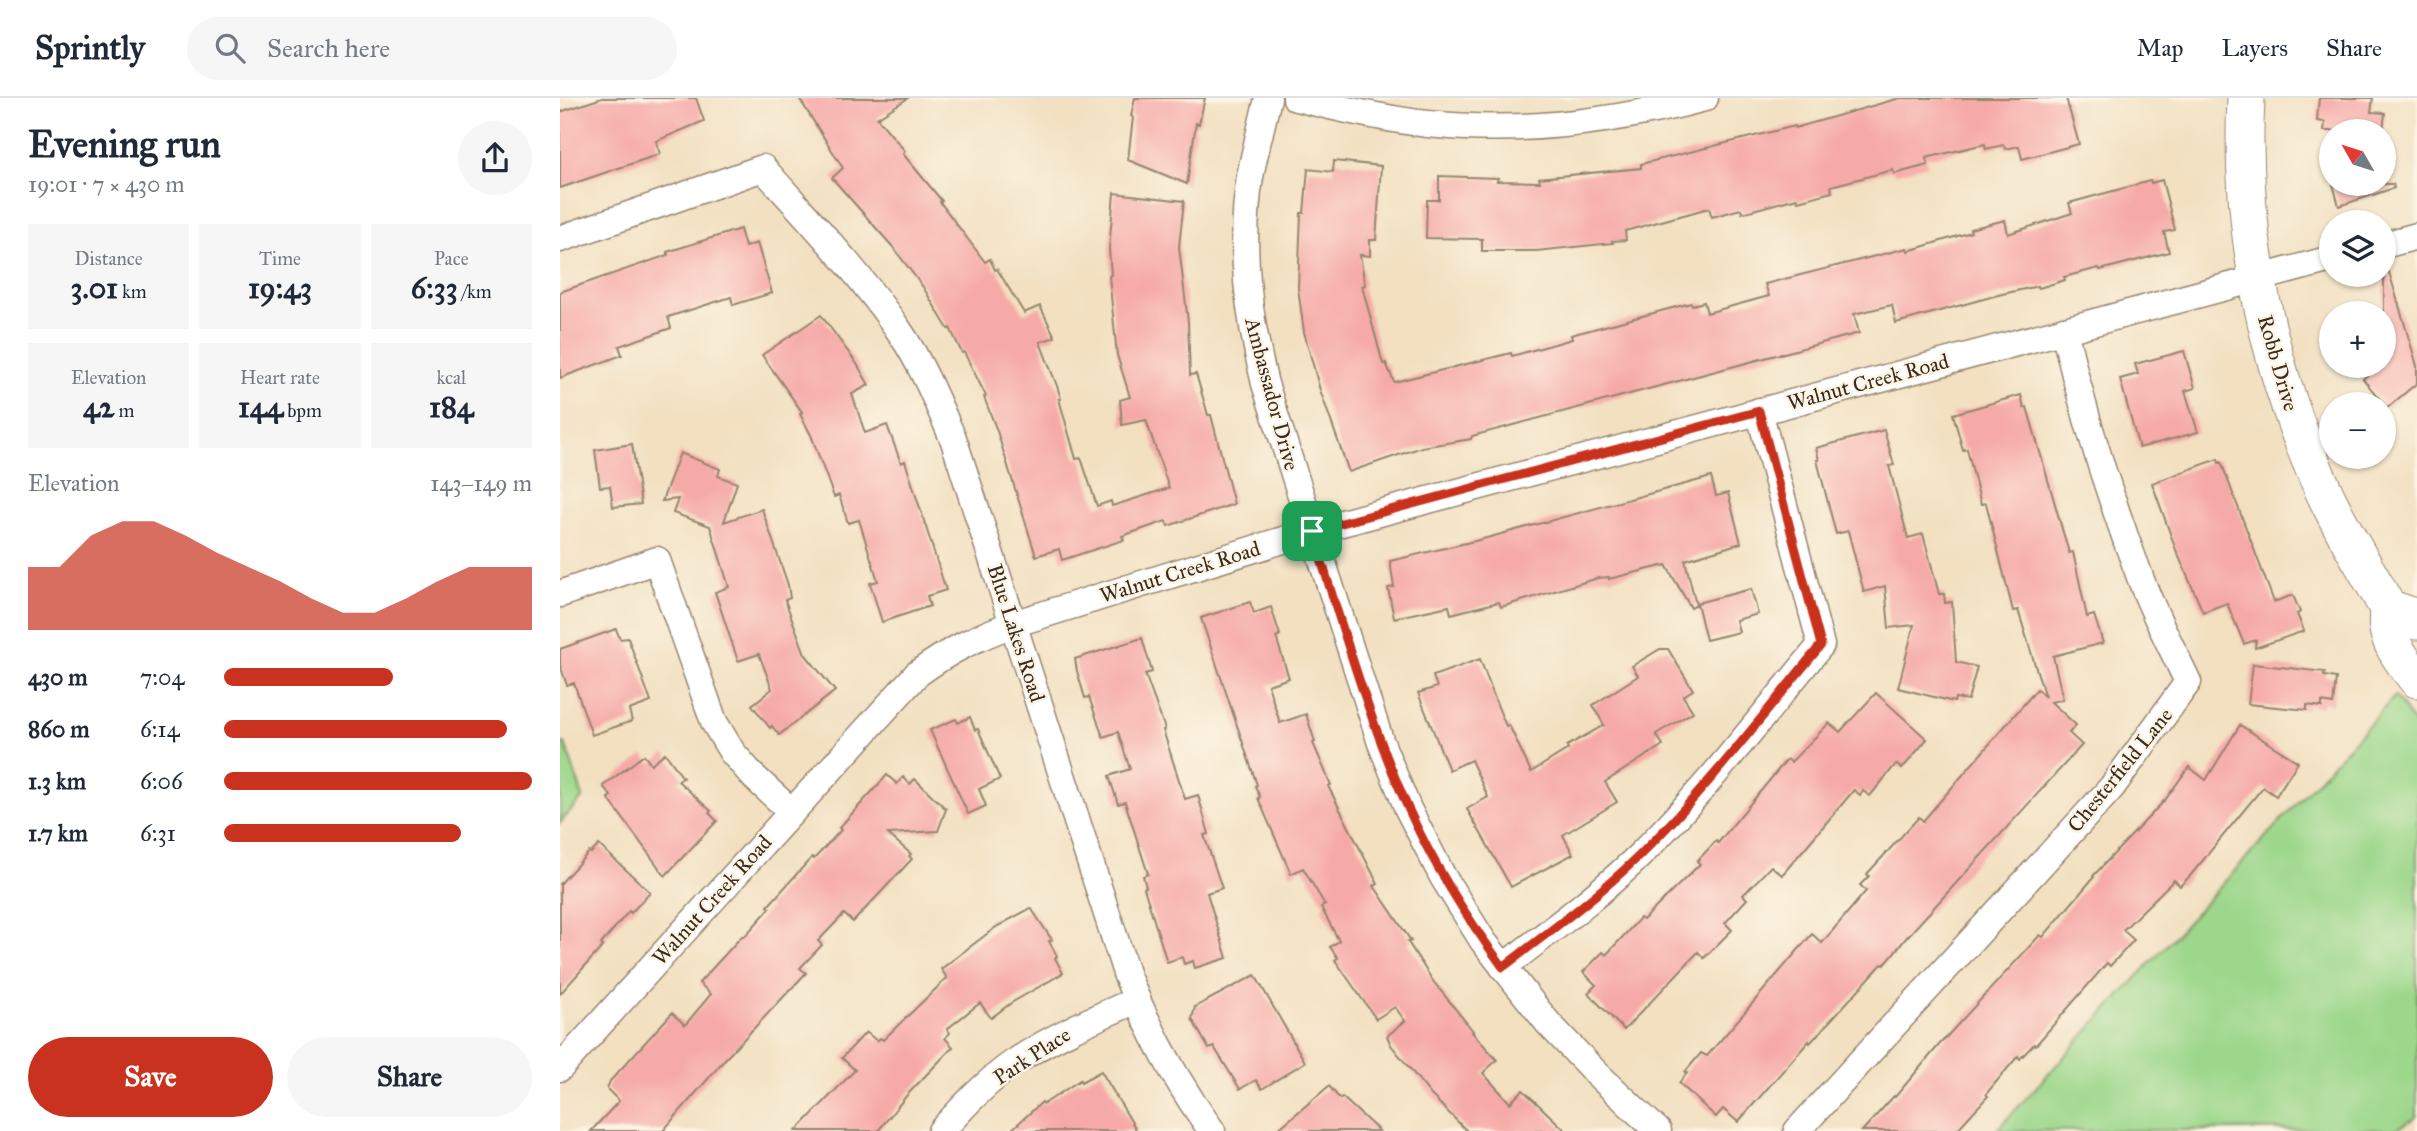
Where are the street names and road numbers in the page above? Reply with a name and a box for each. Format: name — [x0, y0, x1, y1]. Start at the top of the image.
street label: Robb Drive — [2252, 312, 2304, 414]
street label: Ambassador Drive — [1239, 314, 1305, 473]
street label: Walnut Creek Road — [1784, 348, 1952, 416]
street label: Walnut Creek Road — [1097, 535, 1264, 609]
street label: Blue Lakes Road — [981, 561, 1051, 706]
street label: Chesterfield Lane — [2062, 702, 2178, 837]
street label: Walnut Creek Road — [647, 829, 778, 971]
street label: Park Place — [989, 1021, 1076, 1091]

